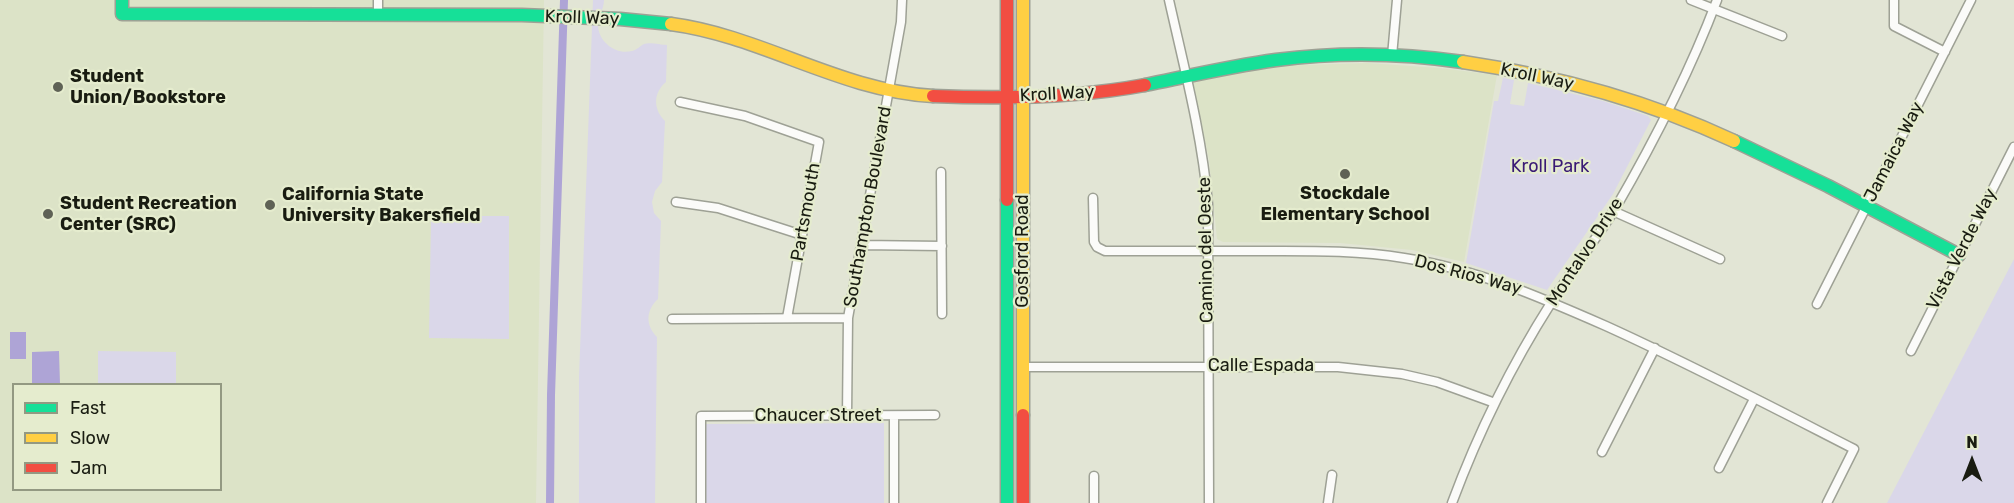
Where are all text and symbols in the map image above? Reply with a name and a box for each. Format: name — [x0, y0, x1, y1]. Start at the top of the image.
street label: Kroll Way — [544, 6, 620, 30]
street label: Kroll Way — [1498, 59, 1576, 95]
place label: Student Union/Bookstore — [70, 66, 226, 109]
marker: Student Union/Bookstore — [51, 80, 65, 94]
street label: Kroll Way — [1019, 81, 1095, 107]
street label: Jamaica Way — [1860, 98, 1928, 206]
street label: Southampton Boulevard — [840, 105, 896, 309]
park label: Kroll Park — [1511, 156, 1589, 178]
street label: Partsmouth — [787, 161, 825, 263]
marker: Stockdale Elementary School — [1338, 167, 1352, 181]
street label: Camino del Oeste — [1194, 177, 1218, 323]
place label: Stockdale Elementary School — [1260, 183, 1430, 226]
place label: California State University Bakersfield — [282, 184, 481, 226]
street label: Vista Verde Way — [1922, 185, 2002, 313]
place label: Student Recreation Center (SRC) — [60, 193, 237, 236]
street label: Gosford Road — [1012, 194, 1034, 308]
street label: Montalvo Drive — [1542, 194, 1628, 310]
marker: California State University Bakersfield — [263, 198, 277, 212]
marker: Student Recreation Center (SRC) — [41, 207, 55, 221]
street label: Dos Rios Way — [1412, 250, 1524, 300]
street label: Calle Espada — [1208, 355, 1314, 377]
legend — [12, 383, 222, 491]
text: Fast — [70, 397, 106, 419]
street label: Chaucer Street — [754, 405, 882, 427]
text: Slow — [70, 427, 110, 449]
north arrow — [1942, 431, 2002, 491]
text: N — [1966, 433, 1978, 452]
text: Jam — [70, 457, 107, 479]

